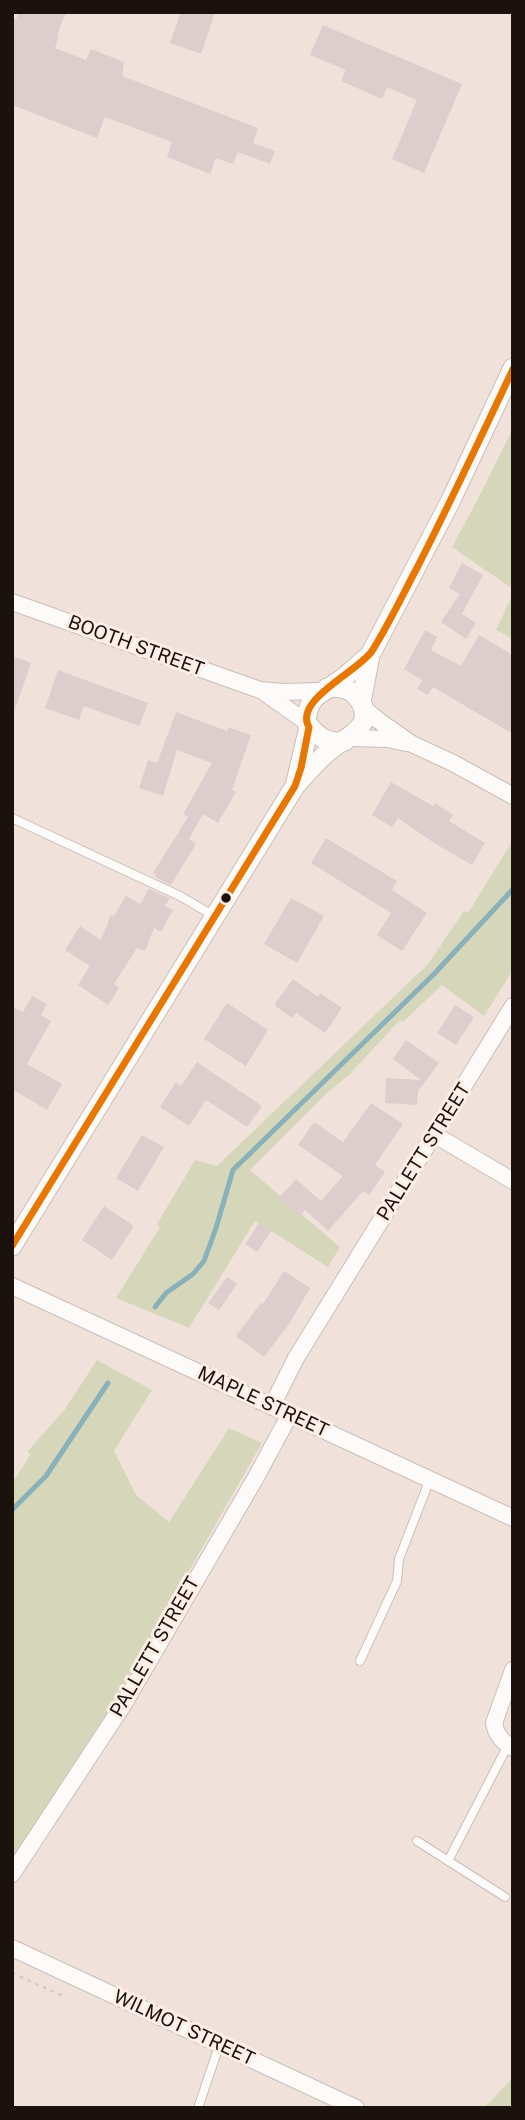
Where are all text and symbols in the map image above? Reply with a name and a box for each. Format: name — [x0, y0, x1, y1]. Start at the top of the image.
street label: BOOTH STREET — [65, 611, 207, 681]
unlabelled marker — [219, 891, 233, 905]
street label: PALLETT STREET — [372, 1079, 476, 1225]
street label: MAPLE STREET — [194, 1362, 332, 1442]
street label: PALLETT STREET — [106, 1573, 204, 1721]
street label: WILMOT STREET — [110, 1985, 258, 2071]

